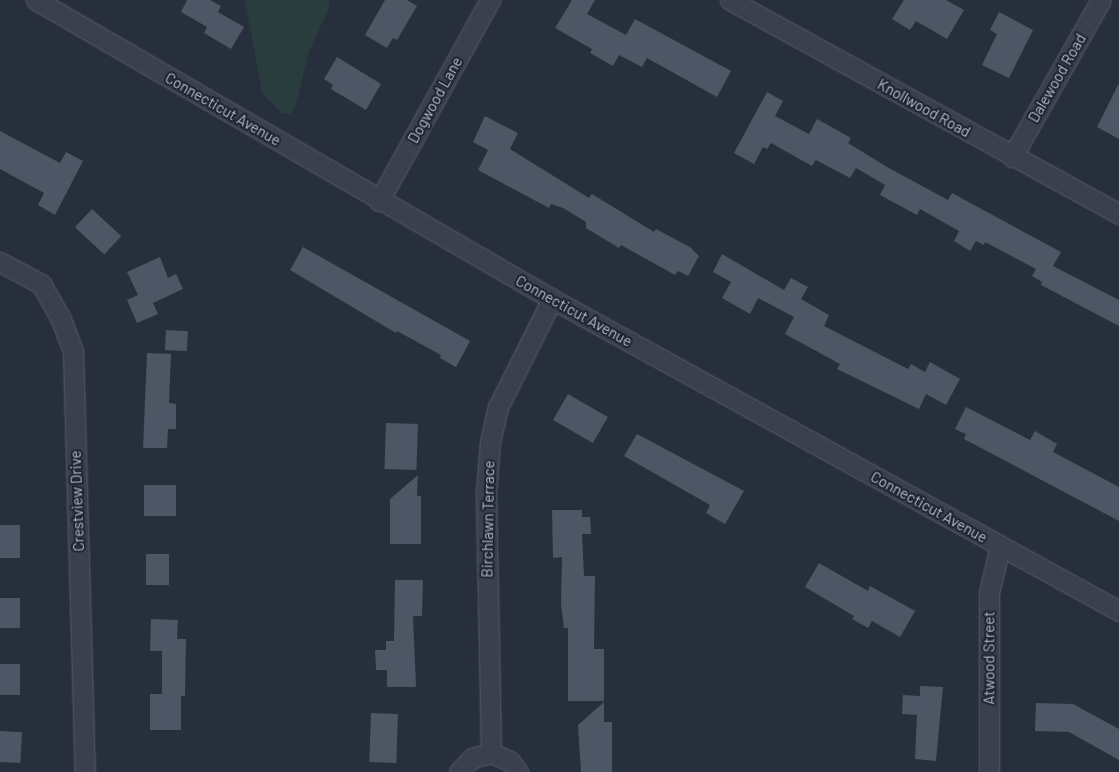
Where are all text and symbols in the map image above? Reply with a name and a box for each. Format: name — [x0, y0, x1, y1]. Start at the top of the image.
street label: Dalewood Road — [1024, 30, 1090, 126]
street label: Dogwood Lane — [404, 54, 466, 146]
street label: Connecticut Avenue — [162, 69, 284, 149]
street label: Knollwood Road — [874, 75, 974, 141]
street label: Connecticut Avenue — [513, 272, 635, 350]
street label: Crestview Drive — [66, 450, 88, 552]
street label: Birchlawn Terrace — [478, 460, 498, 578]
street label: Connecticut Avenue — [868, 468, 990, 546]
street label: Atwood Street — [980, 611, 998, 705]

